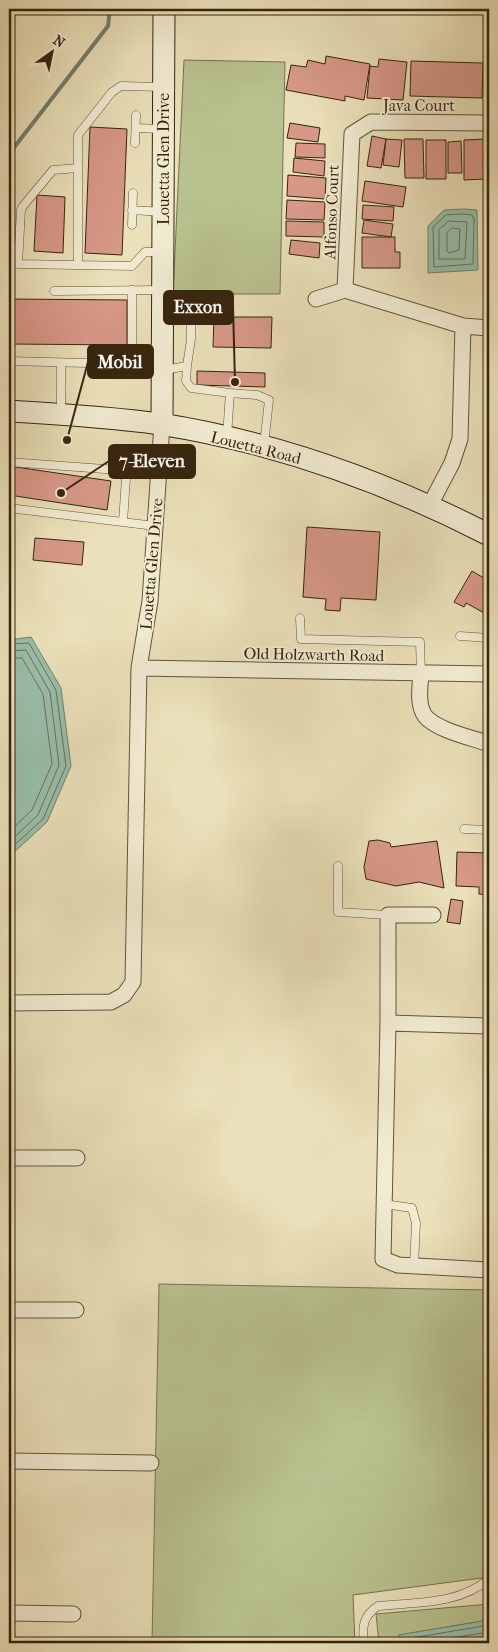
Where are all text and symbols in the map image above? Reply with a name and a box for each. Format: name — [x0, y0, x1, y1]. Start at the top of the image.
north arrow — [28, 28, 78, 78]
text: N — [50, 31, 68, 52]
street label: Louetta Glen Drive — [154, 93, 173, 225]
street label: Java Court — [381, 96, 455, 115]
street label: Alfonso Court — [320, 164, 343, 261]
callout: Exxon — [164, 291, 233, 324]
text: Exxon — [174, 297, 223, 318]
callout: Mobil — [88, 345, 153, 378]
text: Mobil — [97, 352, 143, 373]
street label: Louetta Road — [209, 427, 303, 468]
callout: 7-Eleven — [109, 445, 195, 478]
text: 7-Eleven — [118, 451, 185, 472]
street label: Louetta Glen Drive — [136, 497, 167, 631]
street label: Old Holzwarth Road — [243, 644, 385, 665]

